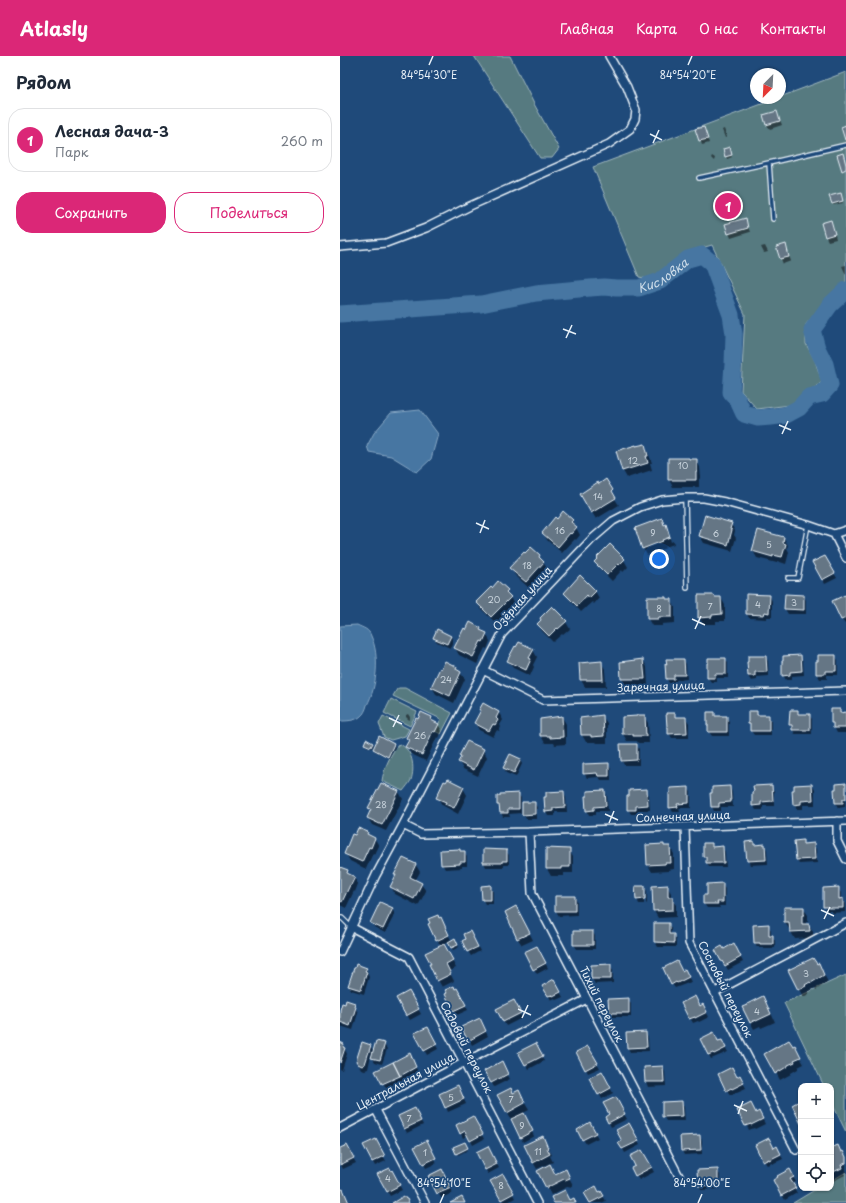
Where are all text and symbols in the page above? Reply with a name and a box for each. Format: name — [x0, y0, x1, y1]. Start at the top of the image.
text: Atlasly — [20, 14, 88, 42]
text: Главная — [560, 18, 614, 39]
text: Карта — [636, 18, 677, 39]
text: О нас — [699, 18, 738, 39]
text: Контакты — [760, 18, 826, 39]
text: 84°54'30"E — [401, 67, 457, 82]
text: 84°54'20"E — [660, 67, 716, 82]
north arrow — [750, 68, 786, 104]
text: Рядом — [16, 69, 71, 95]
text: Лесная дача-3 — [55, 119, 169, 142]
text: 1 — [27, 131, 33, 150]
text: 260 m — [281, 131, 323, 150]
text: Парк — [55, 142, 89, 161]
pin: 1 — [715, 191, 741, 221]
button: Сохранить — [16, 192, 166, 233]
button: Поделиться — [174, 192, 324, 233]
water label: Кисловка — [635, 253, 692, 297]
house number: 12 — [628, 453, 638, 467]
house number: 10 — [678, 458, 689, 472]
house number: 14 — [593, 489, 603, 503]
house number: 16 — [555, 523, 565, 537]
house number: 9 — [650, 525, 656, 539]
house number: 6 — [713, 526, 719, 540]
house number: 5 — [766, 537, 772, 551]
your location — [649, 549, 669, 569]
house number: 18 — [522, 558, 532, 572]
street label: Озёрная улица — [488, 562, 556, 634]
house number: 20 — [488, 592, 501, 606]
house number: 3 — [791, 595, 797, 609]
house number: 4 — [755, 597, 761, 611]
house number: 7 — [707, 599, 713, 613]
house number: 8 — [656, 601, 662, 615]
house number: 24 — [440, 672, 452, 686]
street label: Заречная улица — [617, 676, 705, 696]
house number: 26 — [414, 728, 426, 742]
house number: 28 — [375, 797, 387, 811]
street label: Солнечная улица — [635, 806, 731, 826]
street label: Сосновый переулок — [694, 938, 758, 1041]
street label: Тихий переулок — [576, 963, 629, 1045]
house number: 3 — [803, 966, 809, 980]
street label: Садовый переулок — [436, 998, 498, 1096]
house number: 4 — [754, 1004, 760, 1018]
street label: Центральная улица — [353, 1048, 457, 1114]
map controls — [798, 1083, 834, 1191]
button: + — [798, 1083, 834, 1119]
house number: 5 — [448, 1090, 454, 1104]
house number: 7 — [508, 1092, 514, 1106]
house number: 7 — [406, 1111, 412, 1125]
house number: 9 — [519, 1118, 525, 1132]
button: − — [798, 1119, 834, 1155]
house number: 11 — [534, 1144, 542, 1158]
house number: 1 — [423, 1145, 427, 1159]
button: locate — [798, 1155, 834, 1191]
house number: 4 — [385, 1171, 391, 1185]
text: 84°54'10"E — [417, 1175, 471, 1190]
text: 84°54'00"E — [674, 1175, 730, 1190]
house number: 8 — [498, 1178, 504, 1192]

